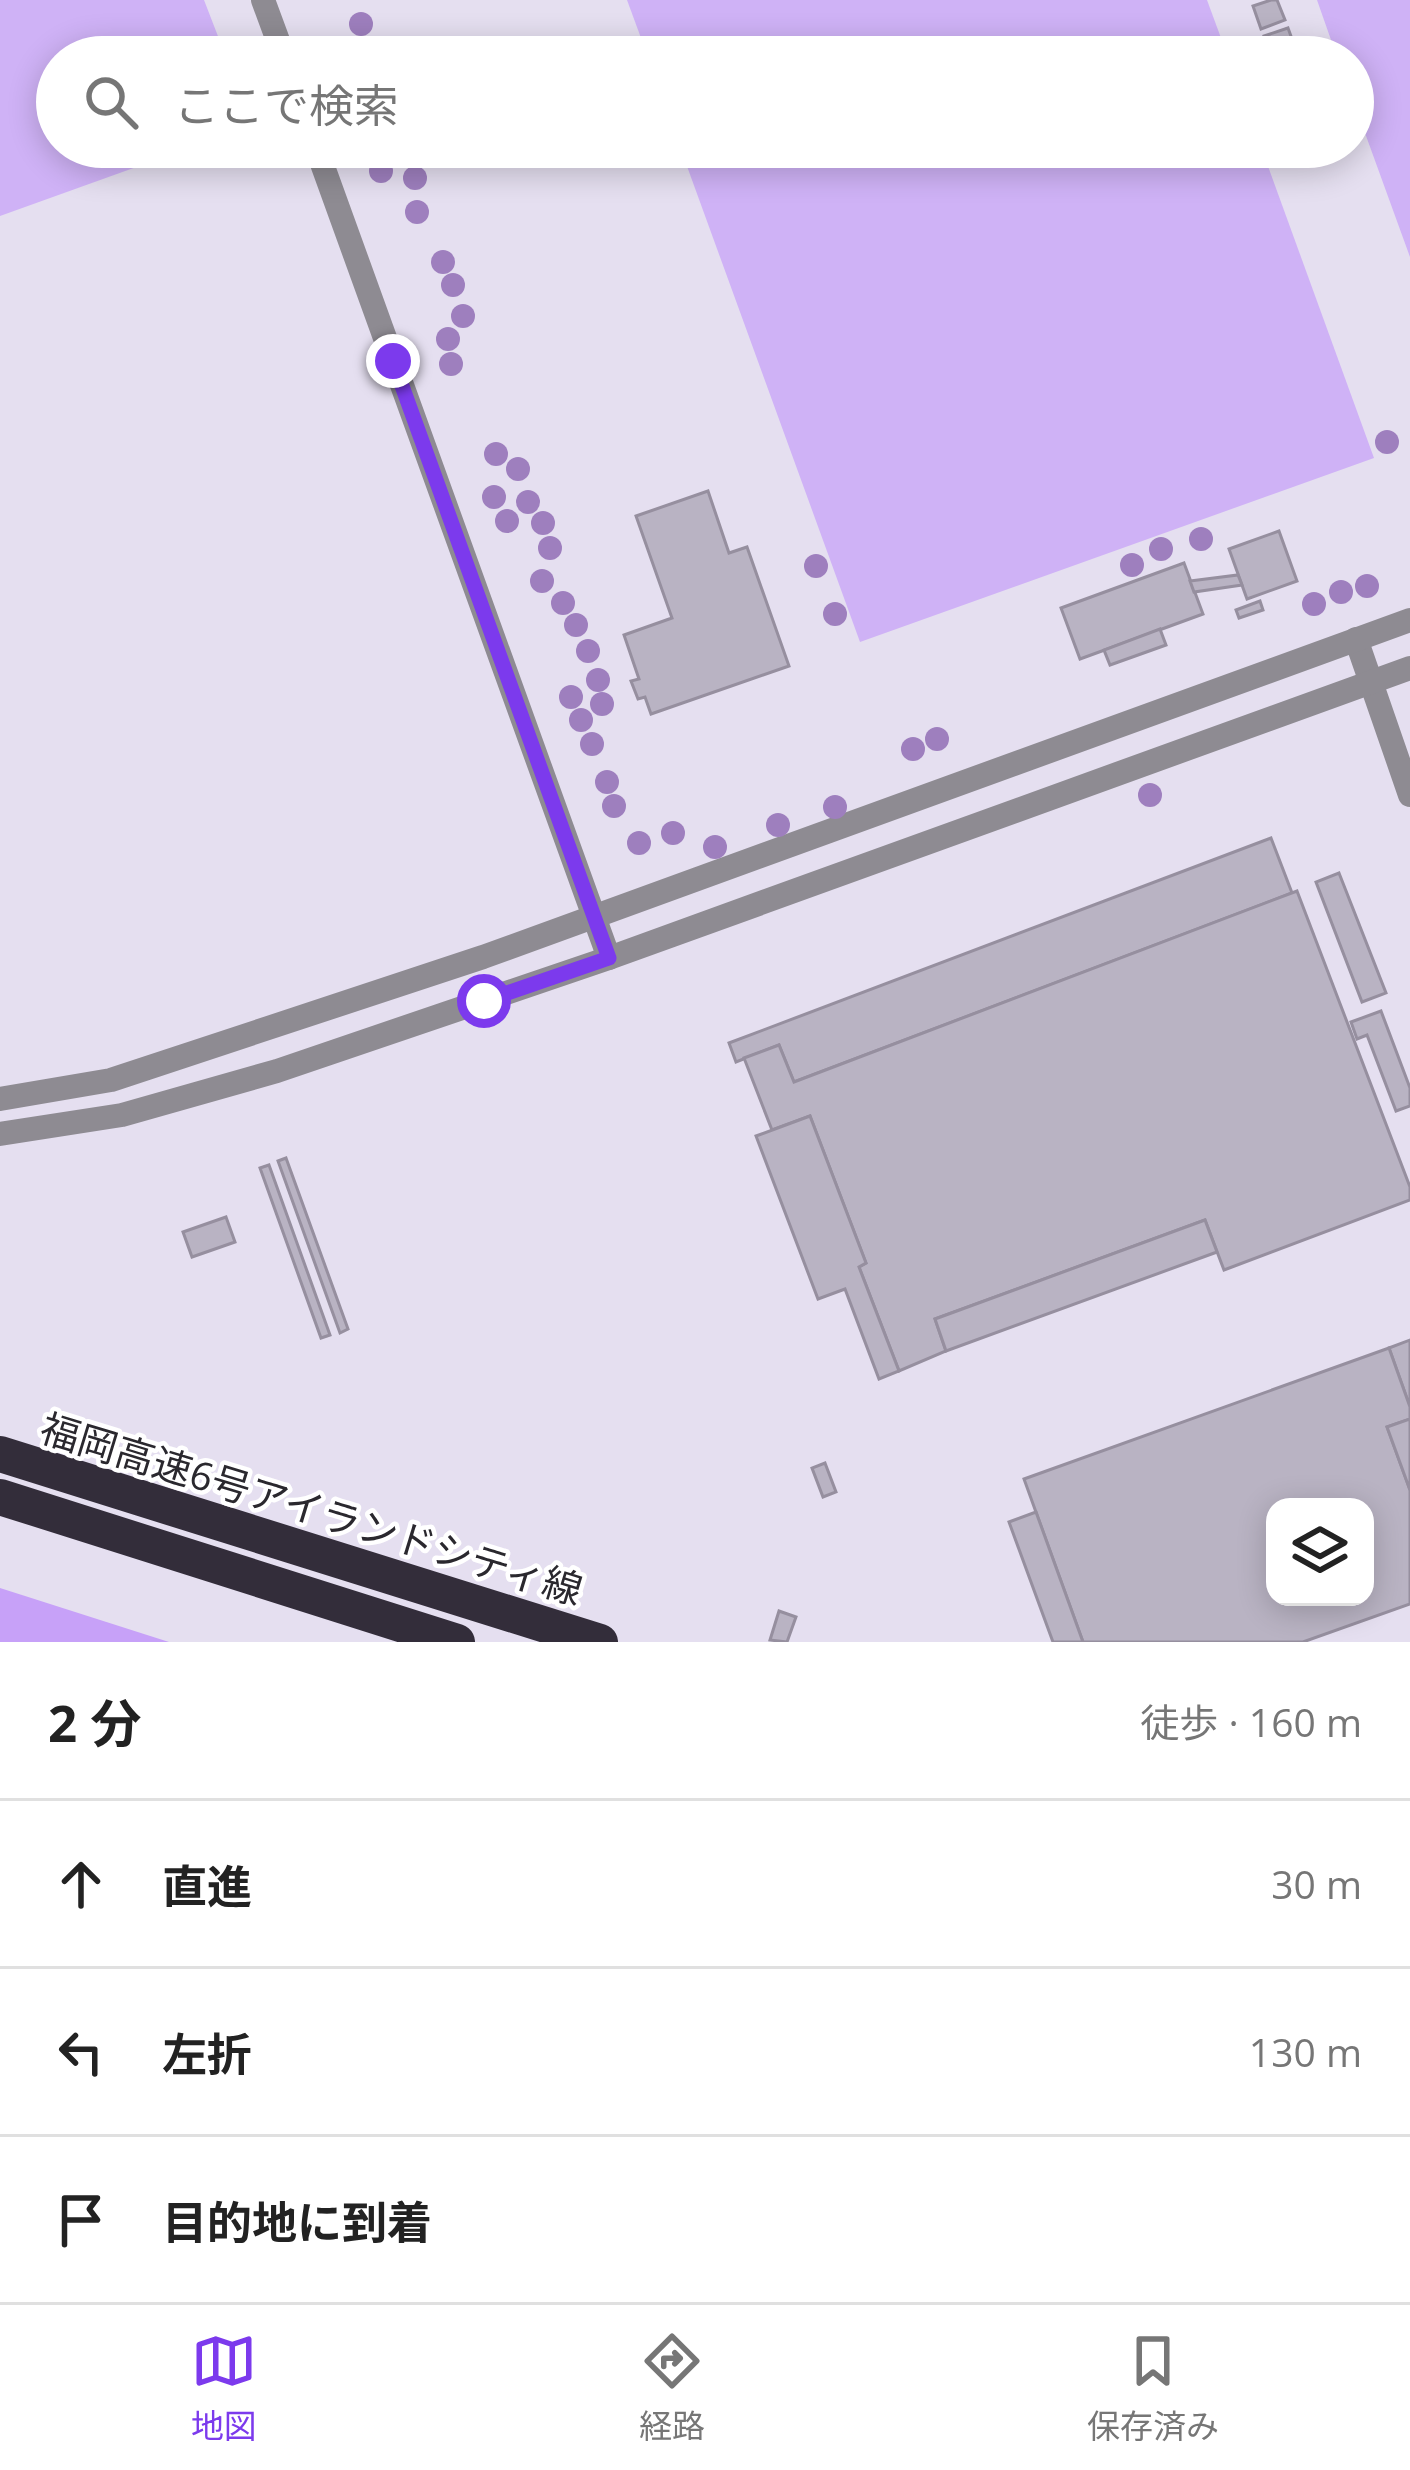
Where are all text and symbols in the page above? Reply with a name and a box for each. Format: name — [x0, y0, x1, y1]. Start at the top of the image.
search box — [36, 36, 1374, 168]
icon: search — [78, 69, 144, 135]
text: ここで検索 — [174, 74, 399, 135]
route end — [366, 334, 420, 388]
route start — [457, 974, 511, 1028]
street label: 福岡高速6号アイランドシティ線 — [35, 1400, 589, 1616]
map controls — [1266, 1498, 1374, 1606]
button: layers — [1266, 1498, 1374, 1606]
text: 2 分 — [48, 1687, 141, 1757]
text: 徒歩 · 160 m — [1140, 1695, 1362, 1748]
icon: ahead — [48, 1851, 114, 1917]
text: 直進 — [162, 1855, 252, 1916]
text: 30 m — [1271, 1857, 1362, 1910]
icon: left — [48, 2019, 114, 2085]
text: 左折 — [162, 2023, 252, 2084]
text: 130 m — [1249, 2025, 1362, 2078]
icon: arrive — [48, 2187, 114, 2253]
text: 目的地に到着 — [162, 2191, 432, 2252]
tab: 地図 — [191, 2328, 257, 2448]
tab: 経路 — [639, 2328, 705, 2448]
tab: 保存済み — [1087, 2328, 1219, 2448]

